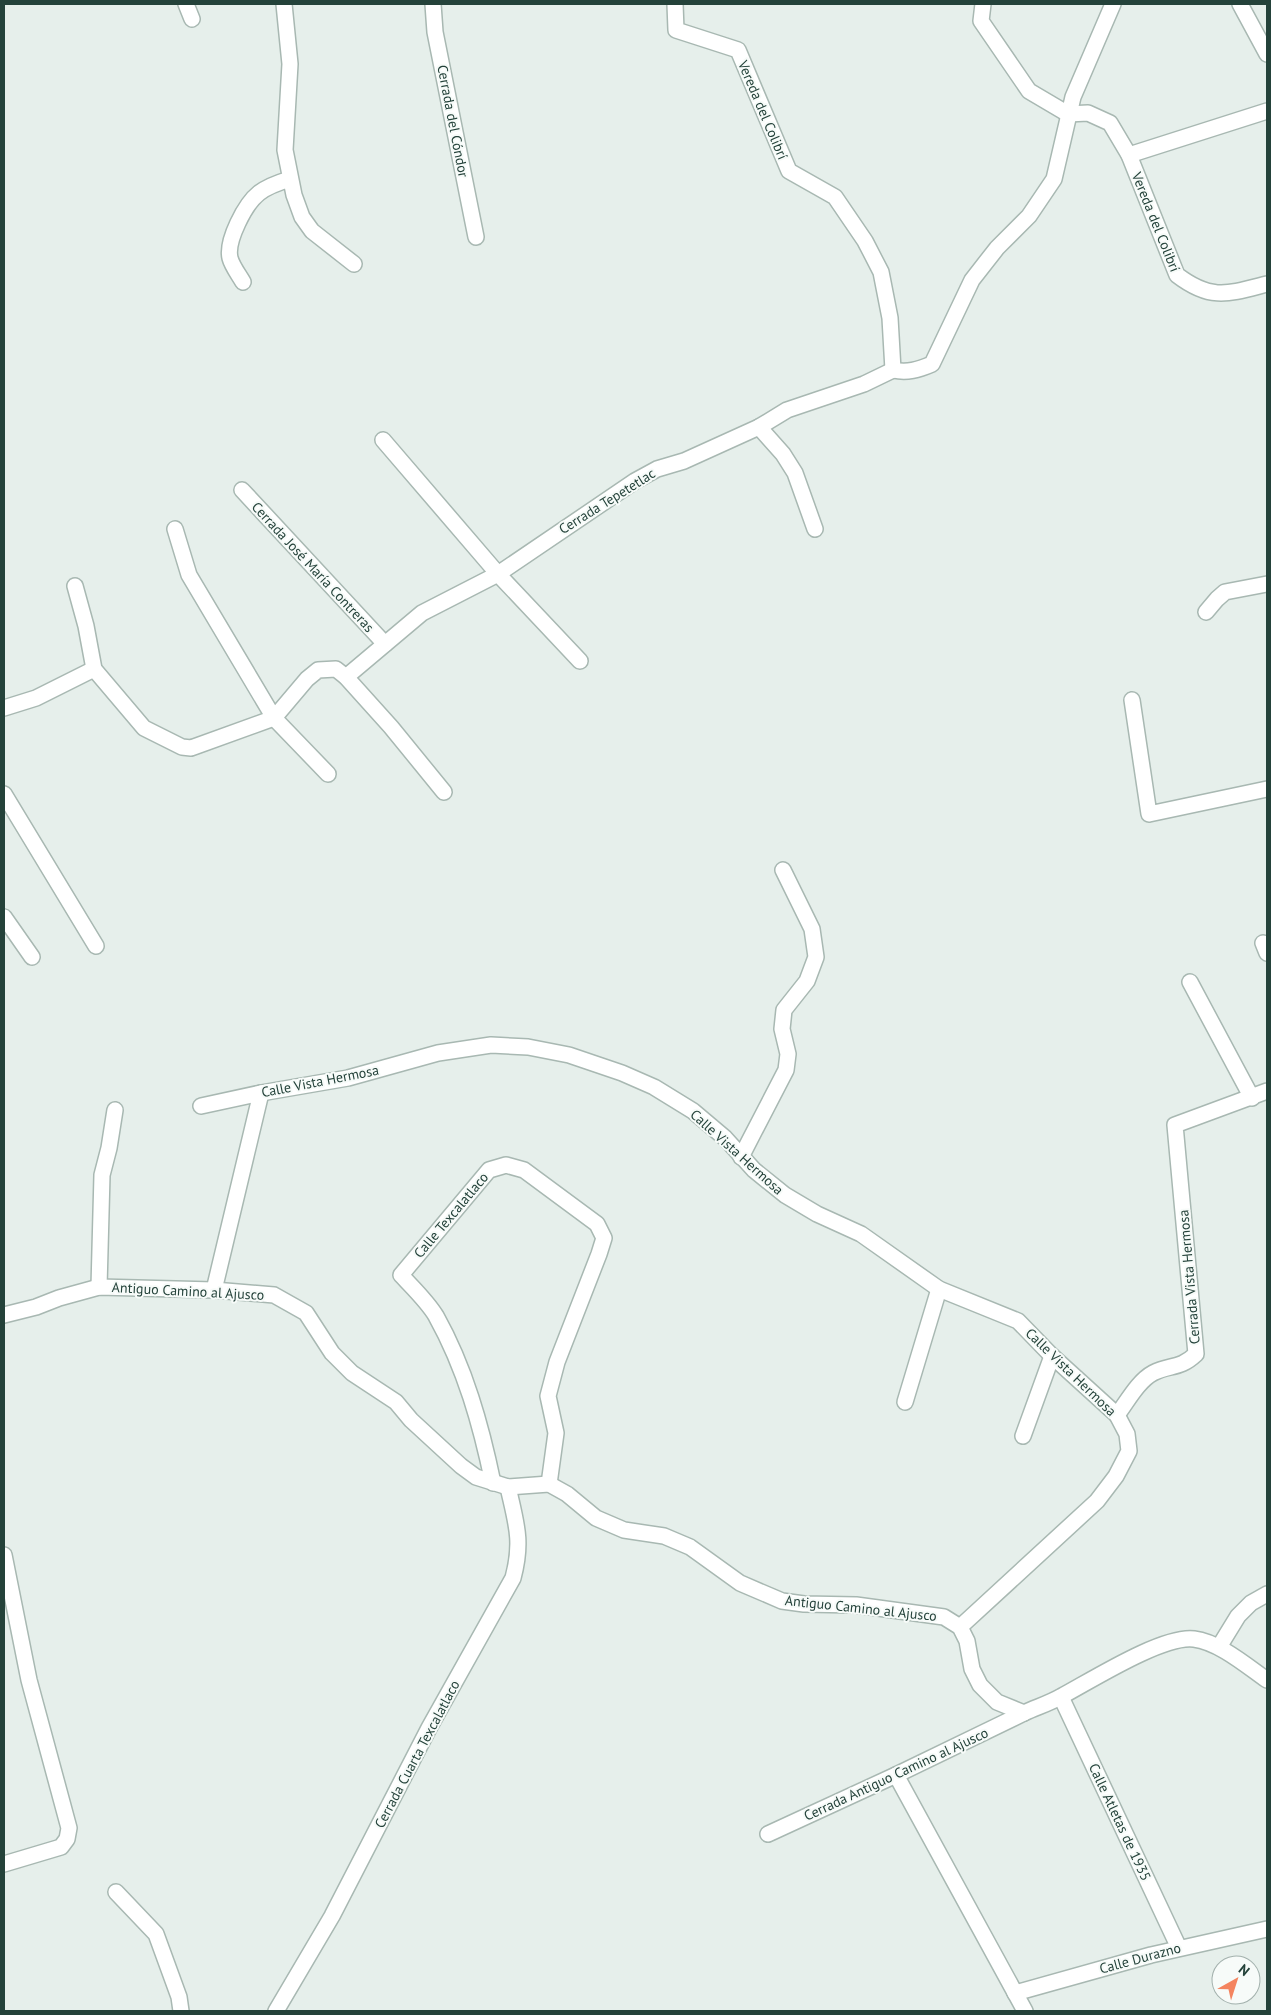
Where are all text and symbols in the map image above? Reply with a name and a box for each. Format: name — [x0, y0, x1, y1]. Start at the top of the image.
street label: Vereda del Colibrí — [734, 57, 792, 162]
street label: Cerrada del Cóndor — [433, 63, 473, 179]
street label: Vereda del Colibrí — [1127, 169, 1184, 275]
street label: Cerrada Tepetetlac — [555, 464, 659, 538]
street label: Cerrada José María Contreras — [248, 498, 378, 636]
street label: Calle Vista Hermosa — [260, 1061, 380, 1101]
street label: Calle Vista Hermosa — [687, 1105, 787, 1199]
street label: Calle Texcalatlaco — [410, 1168, 492, 1262]
street label: Cerrada Vista Hermosa — [1174, 1209, 1204, 1345]
street label: Antiguo Camino al Ajusco — [111, 1278, 265, 1304]
street label: Calle Vista Hermosa — [1022, 1324, 1120, 1420]
street label: Antiguo Camino al Ajusco — [784, 1591, 938, 1625]
street label: Cerrada Cuarta Texcalatlaco — [370, 1677, 464, 1831]
street label: Cerrada Antiguo Camino al Ajusco — [801, 1723, 991, 1825]
street label: Calle Atletas de 1935 — [1085, 1760, 1155, 1884]
street label: Calle Durazno — [1097, 1938, 1183, 1978]
north arrow — [1211, 1955, 1261, 2005]
text: N — [1235, 1960, 1253, 1980]

